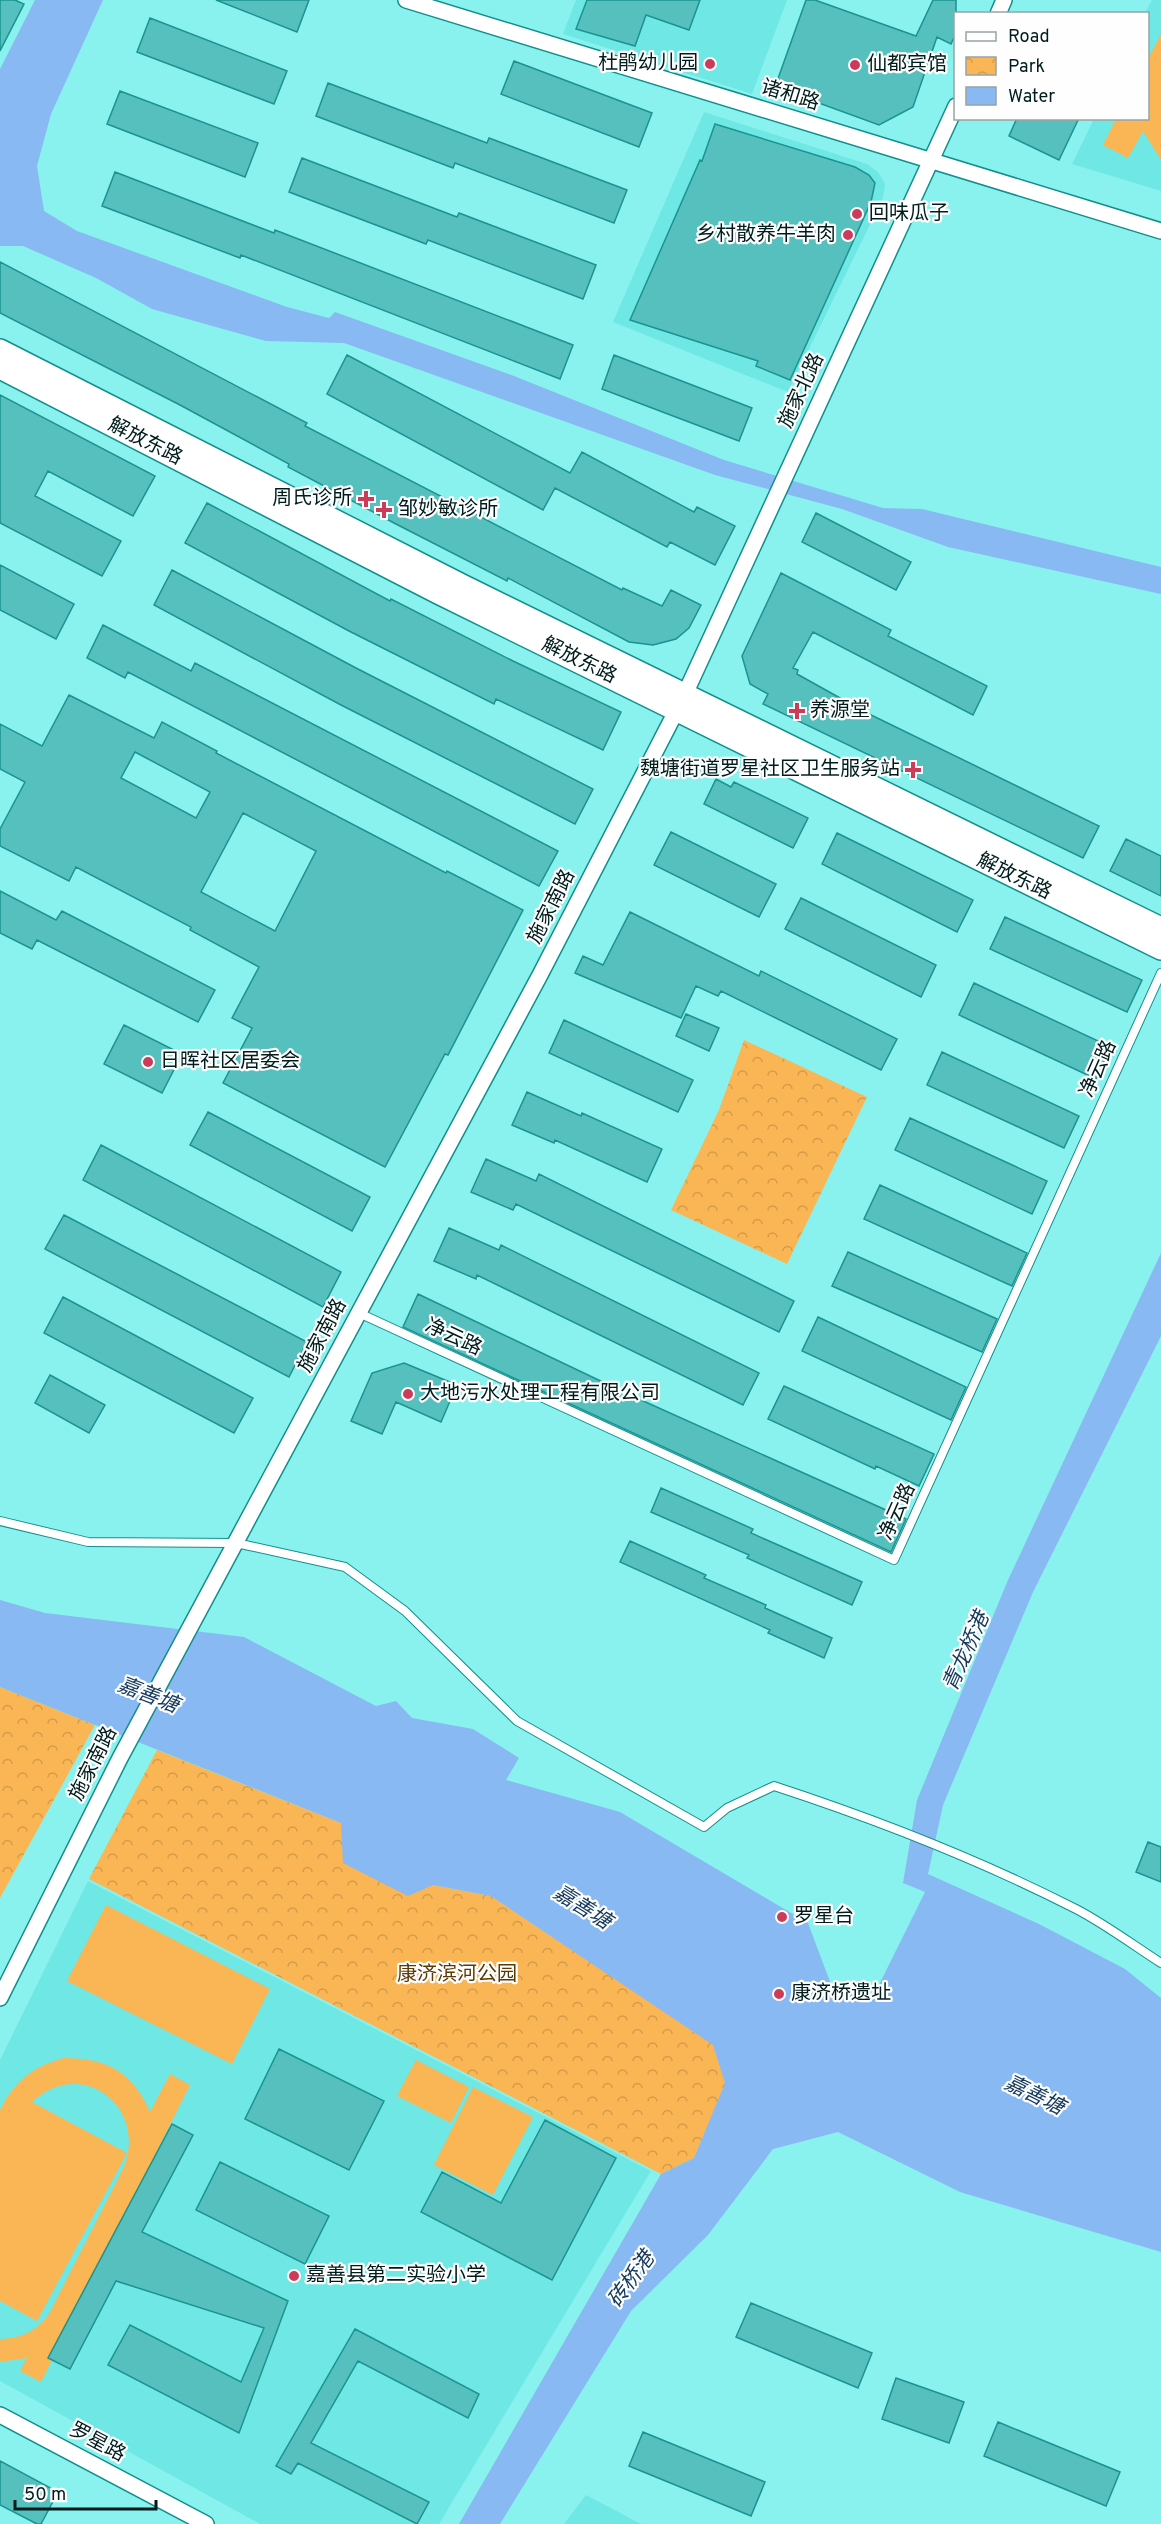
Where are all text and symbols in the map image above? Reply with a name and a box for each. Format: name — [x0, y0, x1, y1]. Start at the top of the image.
legend — [954, 12, 1149, 120]
text: Road — [1008, 26, 1050, 49]
place label: 杜鹃幼儿园 — [598, 51, 698, 77]
place label: 仙都宾馆 — [867, 52, 947, 78]
text: Park — [1008, 56, 1045, 79]
marker: 杜鹃幼儿园 — [703, 57, 717, 71]
marker: 仙都宾馆 — [848, 58, 862, 72]
street label: 诸和路 — [758, 75, 822, 117]
text: Water — [1008, 86, 1055, 109]
place label: 回味瓜子 — [869, 201, 949, 227]
marker: 回味瓜子 — [850, 207, 864, 221]
place label: 乡村散养牛羊肉 — [696, 222, 836, 248]
marker: 乡村散养牛羊肉 — [841, 228, 855, 242]
street label: 施家北路 — [773, 349, 831, 433]
street label: 解放东路 — [103, 412, 187, 472]
place label: 周氏诊所 — [272, 486, 352, 512]
marker: 周氏诊所 — [357, 490, 375, 508]
place label: 邹妙敏诊所 — [398, 497, 498, 523]
marker: 邹妙敏诊所 — [375, 501, 393, 519]
street label: 解放东路 — [537, 632, 621, 690]
place label: 养源堂 — [810, 698, 870, 724]
marker: 养源堂 — [788, 702, 806, 720]
place label: 魏塘街道罗星社区卫生服务站 — [640, 757, 900, 783]
marker: 魏塘街道罗星社区卫生服务站 — [904, 761, 922, 779]
street label: 解放东路 — [972, 848, 1056, 906]
street label: 施家南路 — [522, 865, 582, 949]
street label: 净云路 — [1075, 1036, 1123, 1102]
place label: 日晖社区居委会 — [160, 1049, 300, 1075]
marker: 日晖社区居委会 — [141, 1055, 155, 1069]
street label: 施家南路 — [293, 1295, 353, 1377]
street label: 净云路 — [420, 1314, 486, 1362]
place label: 大地污水处理工程有限公司 — [420, 1381, 660, 1407]
marker: 大地污水处理工程有限公司 — [401, 1387, 415, 1401]
street label: 净云路 — [874, 1479, 922, 1545]
water label: 青龙桥港 — [938, 1605, 998, 1696]
water label: 嘉善塘 — [114, 1672, 185, 1721]
street label: 施家南路 — [64, 1722, 124, 1806]
water label: 嘉善塘 — [548, 1880, 618, 1938]
place label: 罗星台 — [794, 1904, 854, 1930]
marker: 罗星台 — [775, 1910, 789, 1924]
park label: 康济滨河公园 — [397, 1962, 517, 1988]
place label: 康济桥遗址 — [791, 1981, 891, 2007]
marker: 康济桥遗址 — [772, 1987, 786, 2001]
water label: 嘉善塘 — [1000, 2070, 1071, 2123]
water label: 砖桥港 — [603, 2244, 663, 2313]
place label: 嘉善县第二实验小学 — [306, 2263, 486, 2289]
marker: 嘉善县第二实验小学 — [287, 2269, 301, 2283]
street label: 罗星路 — [64, 2417, 130, 2469]
scale bar — [15, 2473, 156, 2511]
text: 50 m — [24, 2484, 66, 2507]

